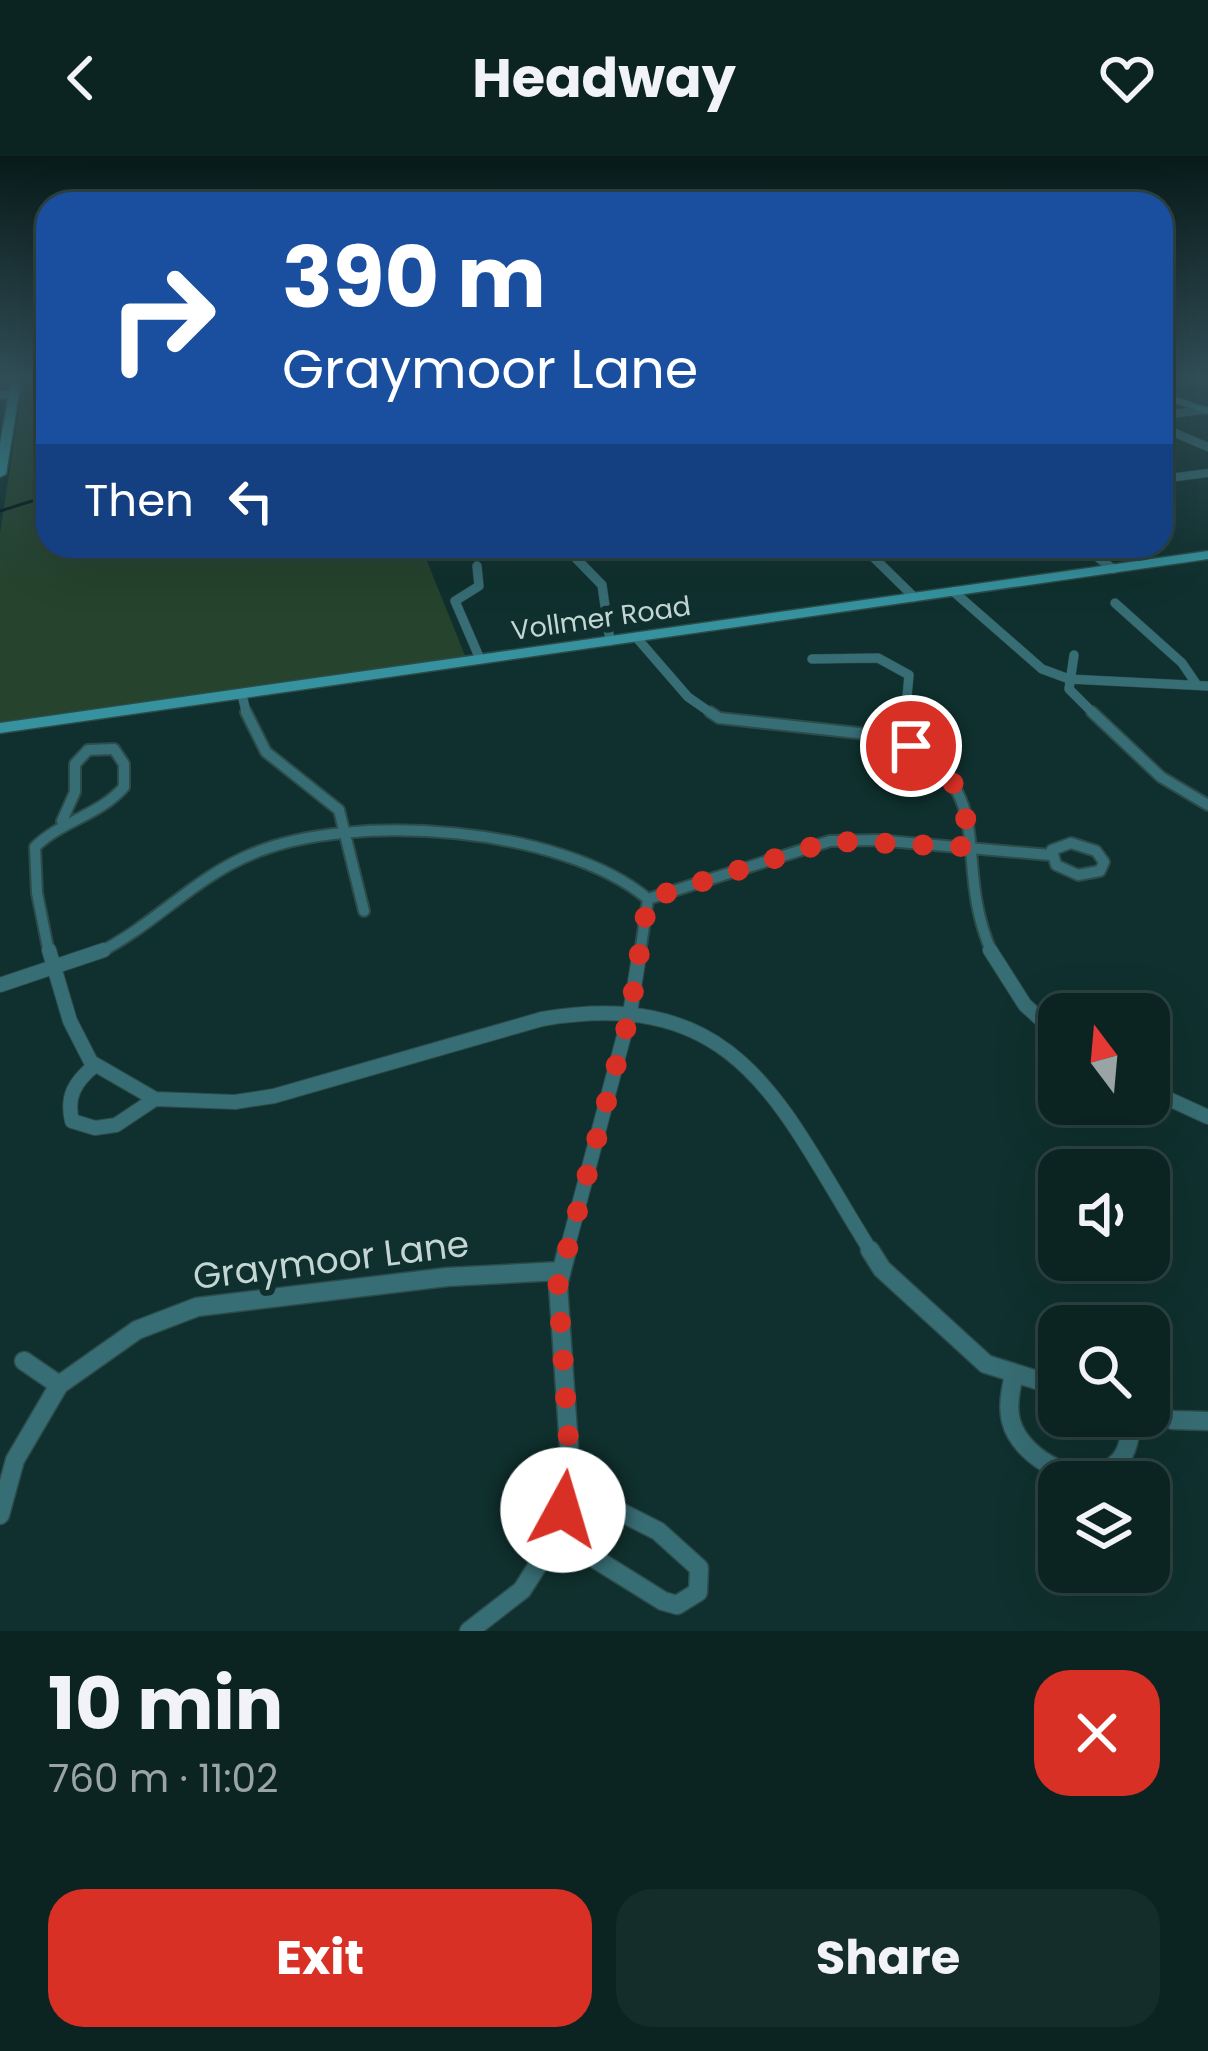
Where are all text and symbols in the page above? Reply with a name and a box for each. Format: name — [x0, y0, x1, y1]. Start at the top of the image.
text: Headway — [472, 40, 736, 116]
icon: back — [48, 45, 114, 111]
icon: heart — [1094, 45, 1160, 111]
text: 390 m — [282, 219, 546, 336]
icon: right — [84, 240, 240, 396]
text: Graymoor Lane — [282, 331, 698, 407]
icon: left — [218, 468, 284, 534]
text: Then — [84, 469, 194, 532]
street label: Vollmer Road — [509, 587, 693, 649]
pin — [860, 695, 962, 797]
icon: arrive — [878, 713, 944, 779]
north arrow — [1038, 993, 1170, 1125]
map controls — [1038, 993, 1170, 1593]
button: sound — [1038, 1149, 1170, 1281]
street label: Graymoor Lane — [190, 1218, 472, 1302]
button: search — [1038, 1305, 1170, 1437]
position arrow — [500, 1447, 626, 1573]
button: layers — [1038, 1461, 1170, 1593]
text: 10 min — [48, 1653, 283, 1754]
button: close — [1034, 1670, 1160, 1796]
text: 760 m · 11:02 — [48, 1751, 278, 1806]
button: Exit — [48, 1889, 592, 2027]
button: Share — [616, 1889, 1160, 2027]

